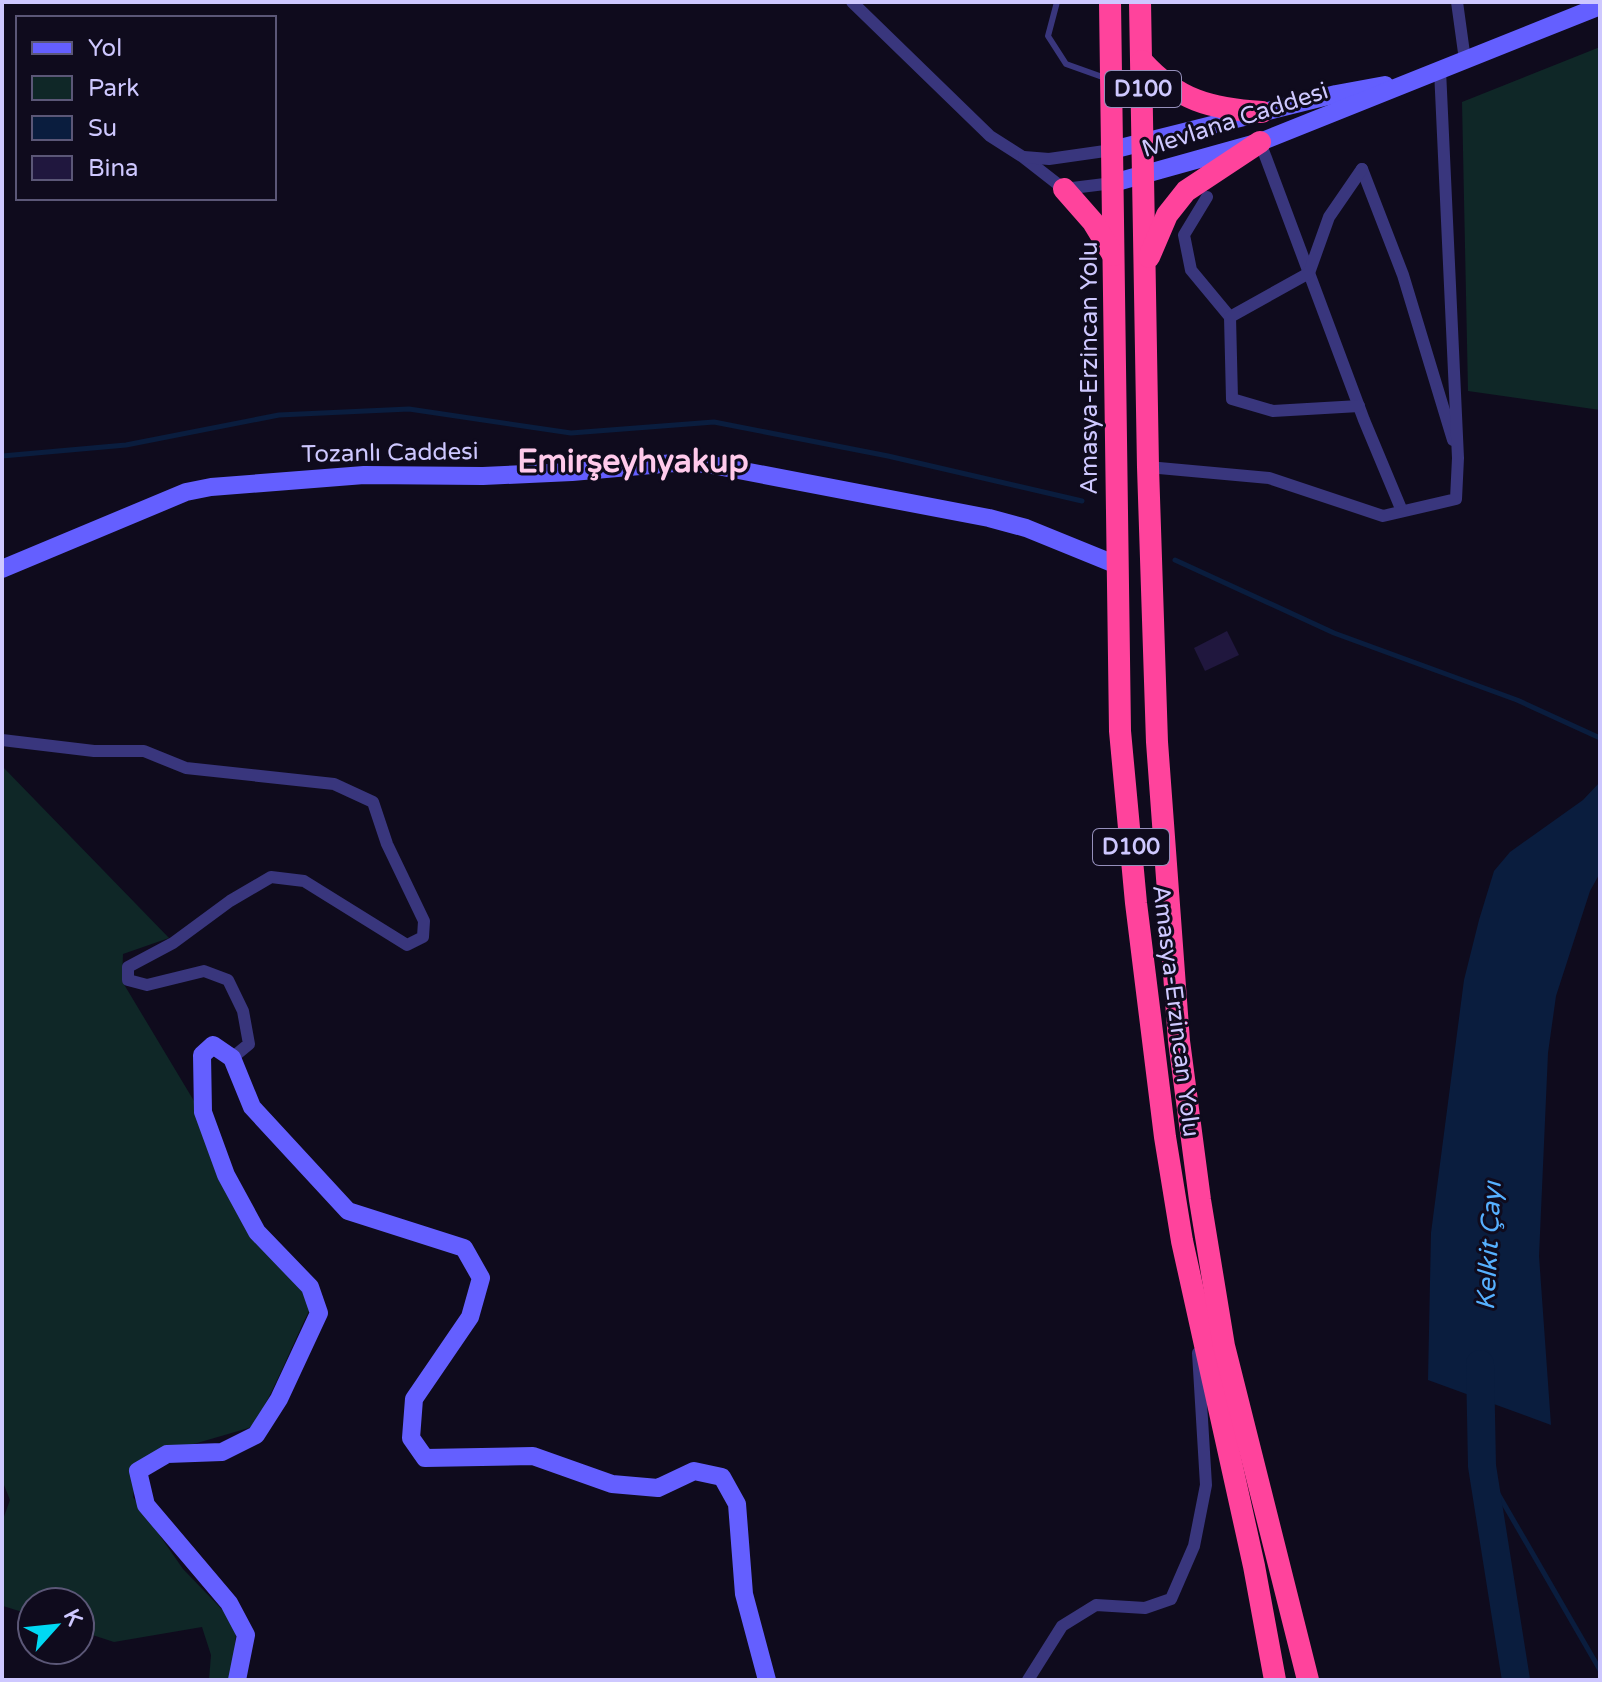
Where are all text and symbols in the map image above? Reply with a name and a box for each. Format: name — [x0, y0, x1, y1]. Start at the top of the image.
legend — [16, 16, 276, 200]
text: Yol — [88, 34, 122, 63]
road number: D100 — [1105, 71, 1181, 107]
text: Park — [88, 74, 139, 103]
street label: Mevlana Caddesi — [1138, 76, 1332, 164]
text: Su — [88, 114, 117, 143]
text: Bina — [88, 154, 139, 183]
street label: Amasya-Erzincan Yolu — [1075, 241, 1104, 495]
street label: Tozanlı Caddesi — [301, 437, 479, 469]
district label: Emirşeyhyakup — [517, 443, 749, 481]
road number: D100 — [1093, 829, 1169, 865]
street label: Amasya-Erzincan Yolu — [1146, 883, 1206, 1139]
water label: Kelkit Çayı — [1470, 1179, 1508, 1311]
north arrow — [16, 1586, 96, 1666]
text: K — [58, 1605, 88, 1630]

